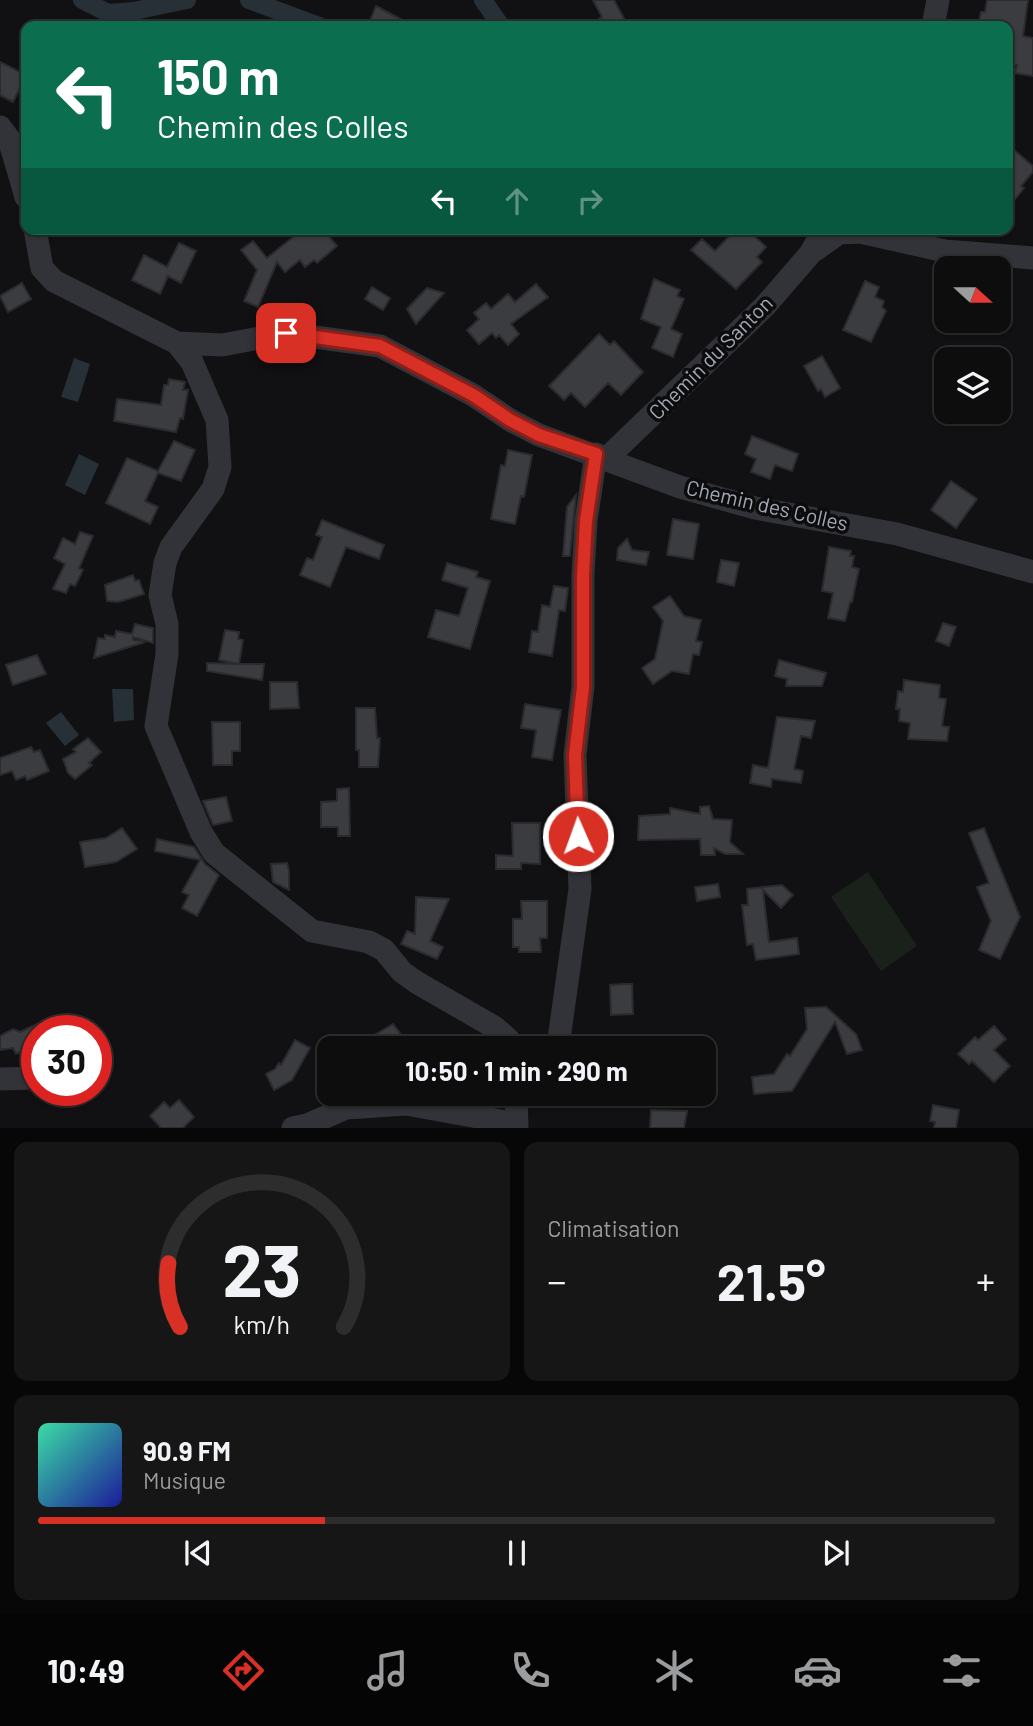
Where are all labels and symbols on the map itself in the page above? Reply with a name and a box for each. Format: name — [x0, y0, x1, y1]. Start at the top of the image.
north arrow — [934, 256, 1012, 332]
street label: Chemin du Santon — [643, 290, 777, 424]
pin — [256, 303, 316, 363]
street label: Chemin des Colles — [684, 474, 851, 535]
position arrow — [541, 799, 615, 873]
speed limit sign: 30 — [21, 1015, 112, 1106]

